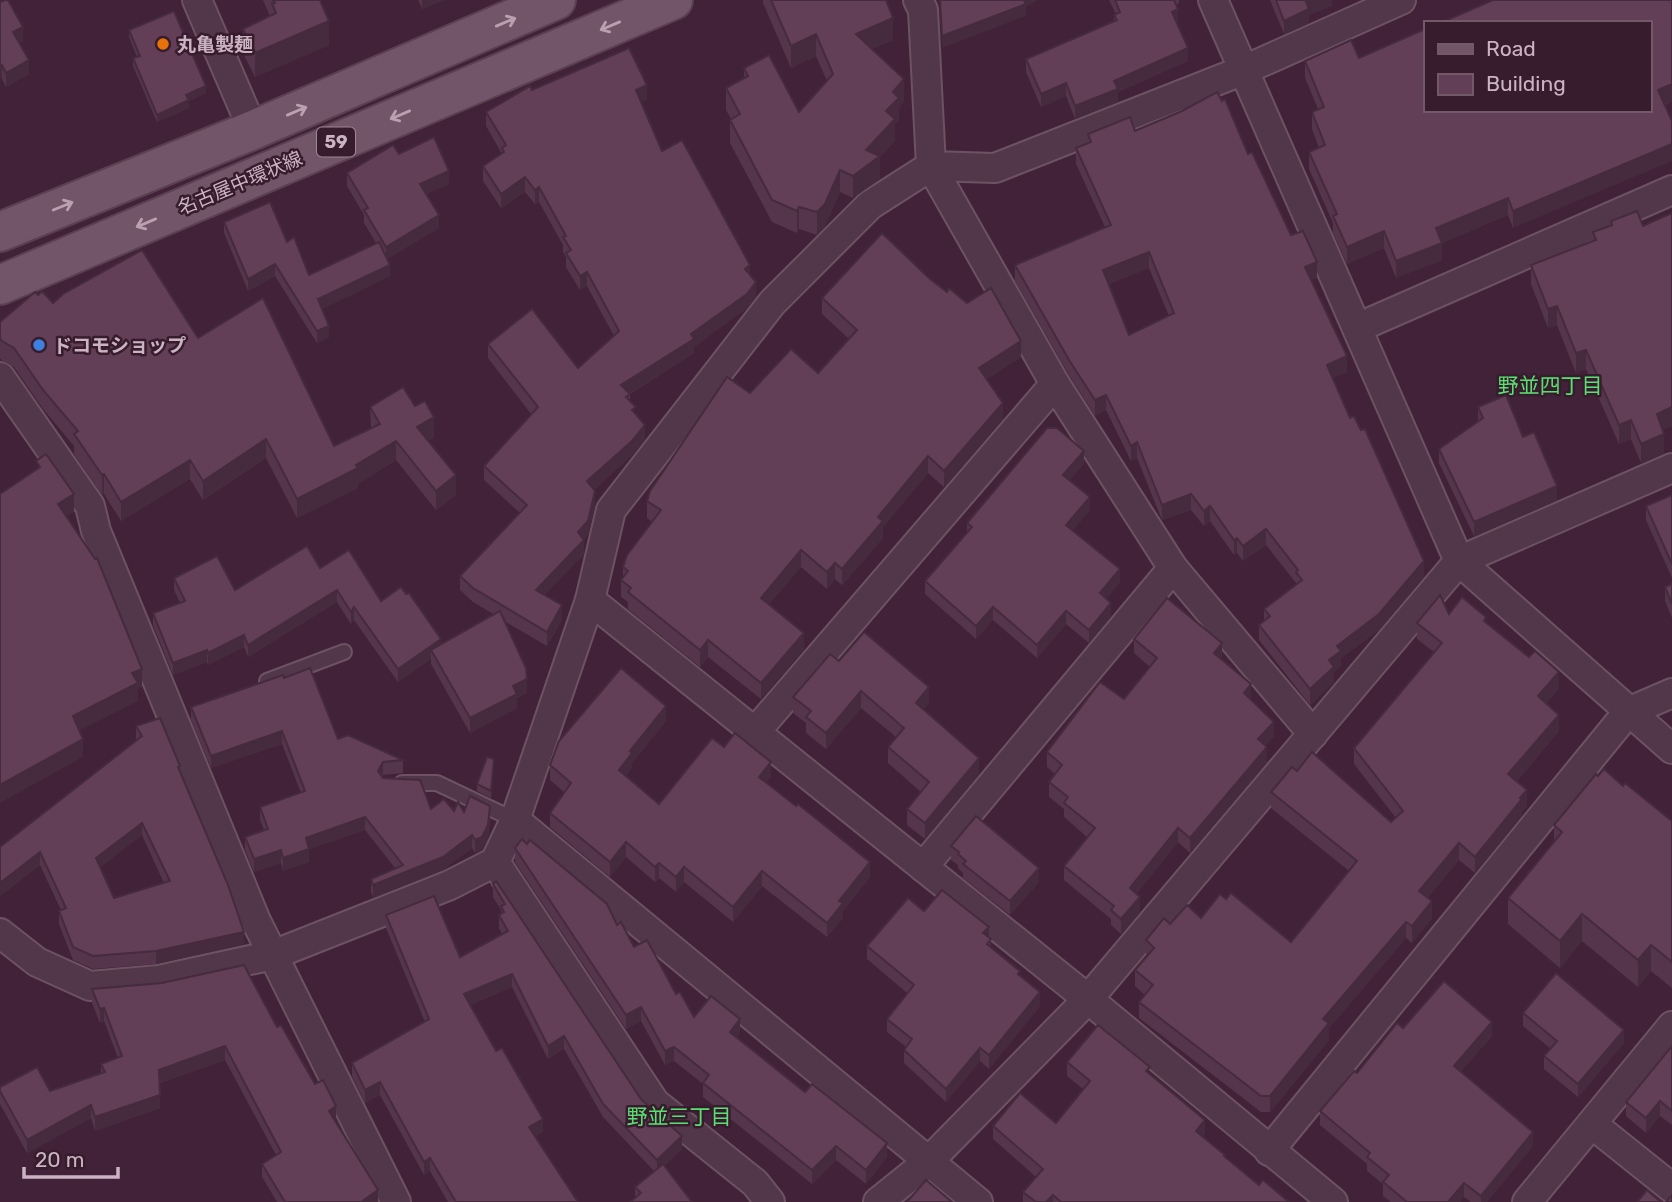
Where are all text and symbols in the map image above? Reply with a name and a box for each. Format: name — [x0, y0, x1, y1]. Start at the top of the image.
one-way arrow — [495, 14, 516, 27]
one-way arrow — [600, 20, 621, 33]
legend — [1424, 21, 1651, 112]
place label: 丸亀製麺 — [177, 33, 253, 56]
marker: 丸亀製麺 — [155, 36, 171, 52]
text: Road — [1486, 36, 1536, 61]
text: Building — [1486, 71, 1566, 96]
one-way arrow — [285, 104, 307, 117]
one-way arrow — [390, 109, 412, 122]
road number: 59 — [317, 127, 355, 156]
street label: 名古屋中環状線 — [174, 146, 306, 220]
one-way arrow — [52, 199, 74, 212]
one-way arrow — [136, 217, 157, 230]
place label: ドコモショップ — [53, 334, 186, 357]
marker: ドコモショップ — [31, 337, 47, 353]
district label: 野並四丁目 — [1498, 373, 1603, 398]
district label: 野並三丁目 — [627, 1104, 732, 1129]
scale bar — [24, 1136, 119, 1180]
text: 20 m — [35, 1147, 84, 1172]

